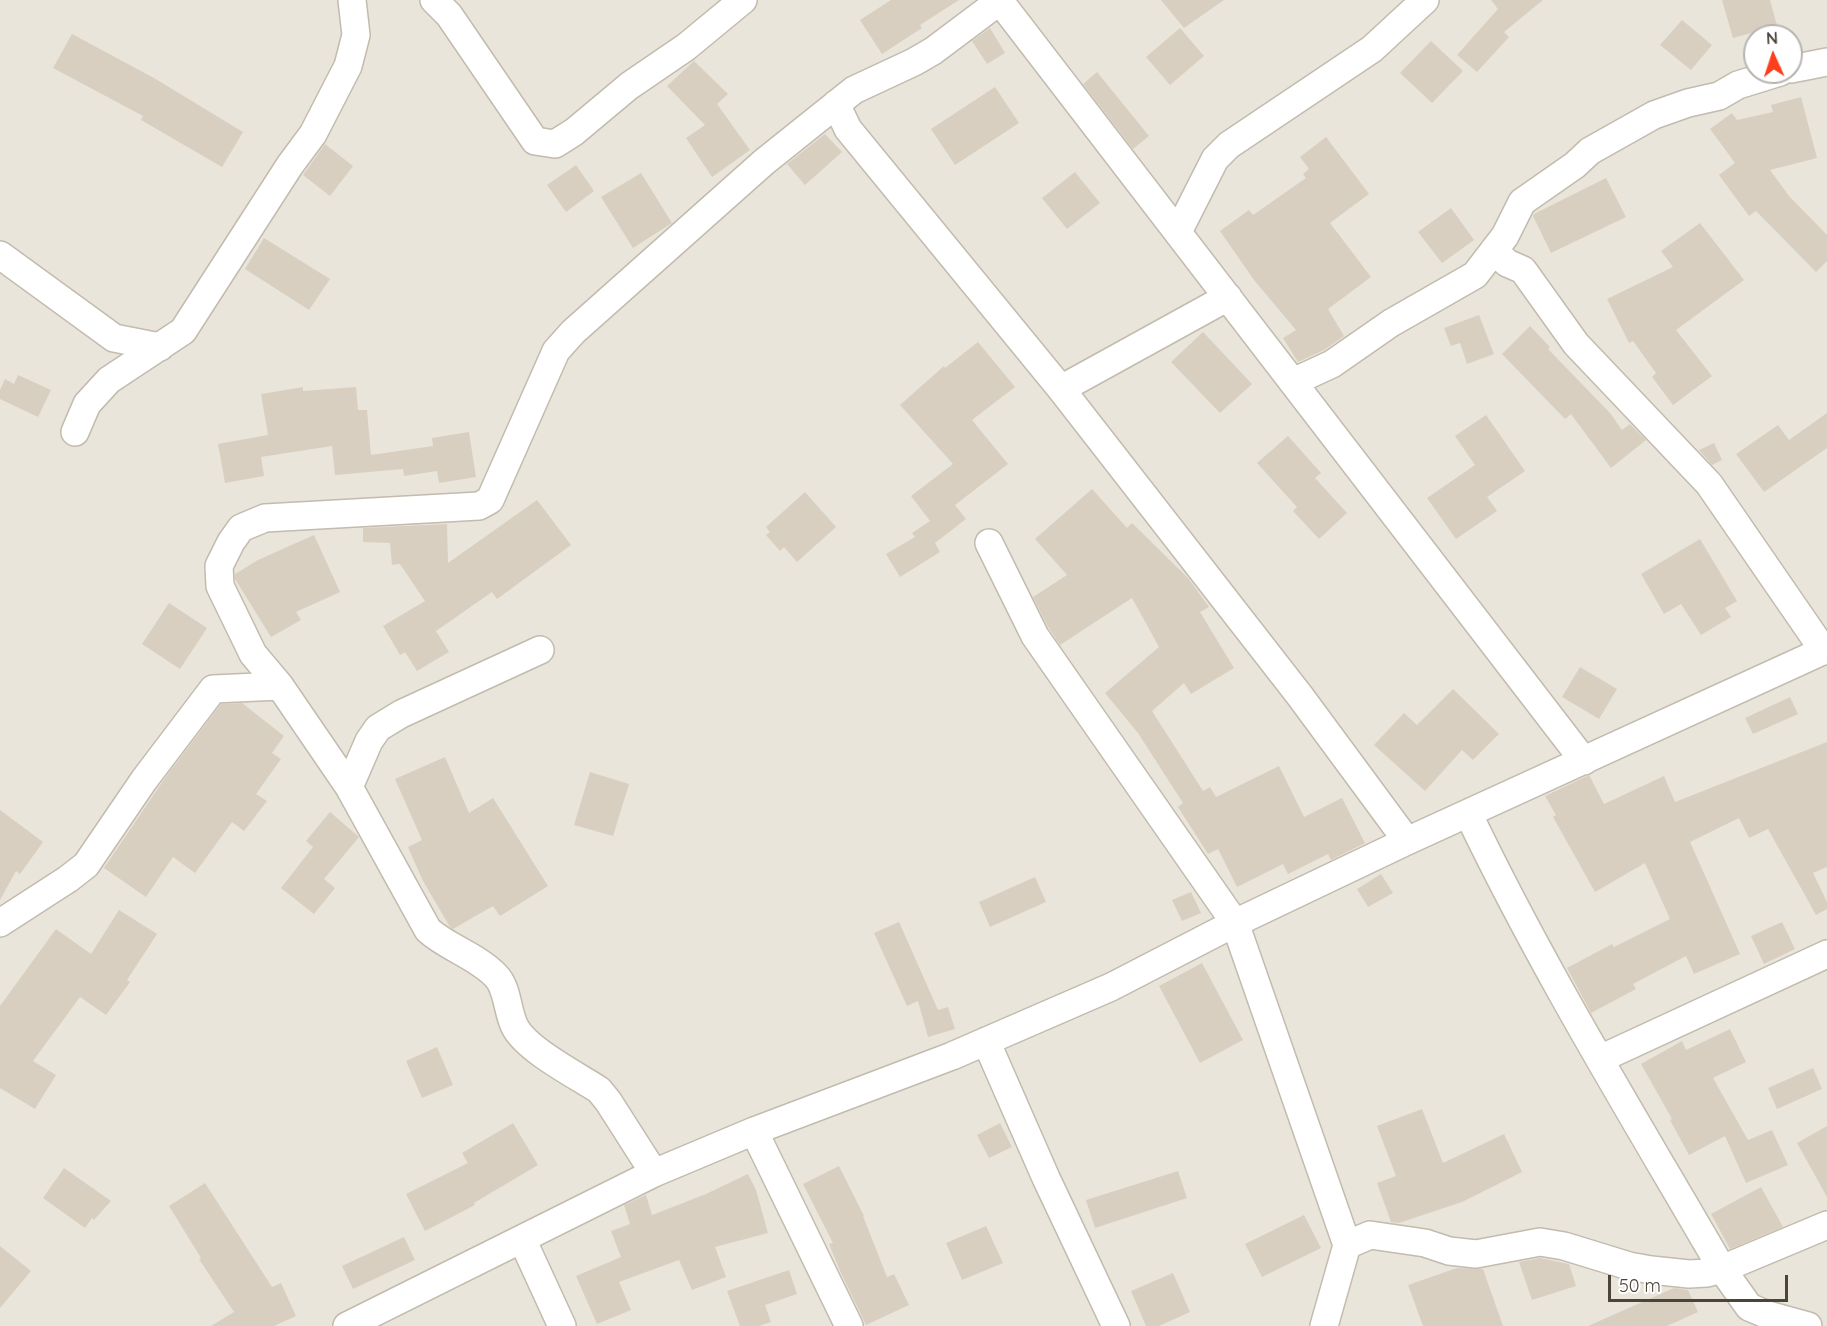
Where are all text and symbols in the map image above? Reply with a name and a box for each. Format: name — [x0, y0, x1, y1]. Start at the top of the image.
north arrow — [1743, 24, 1803, 84]
text: N — [1766, 28, 1779, 48]
scale bar — [1611, 1263, 1791, 1301]
text: 50 m — [1619, 1274, 1661, 1297]

